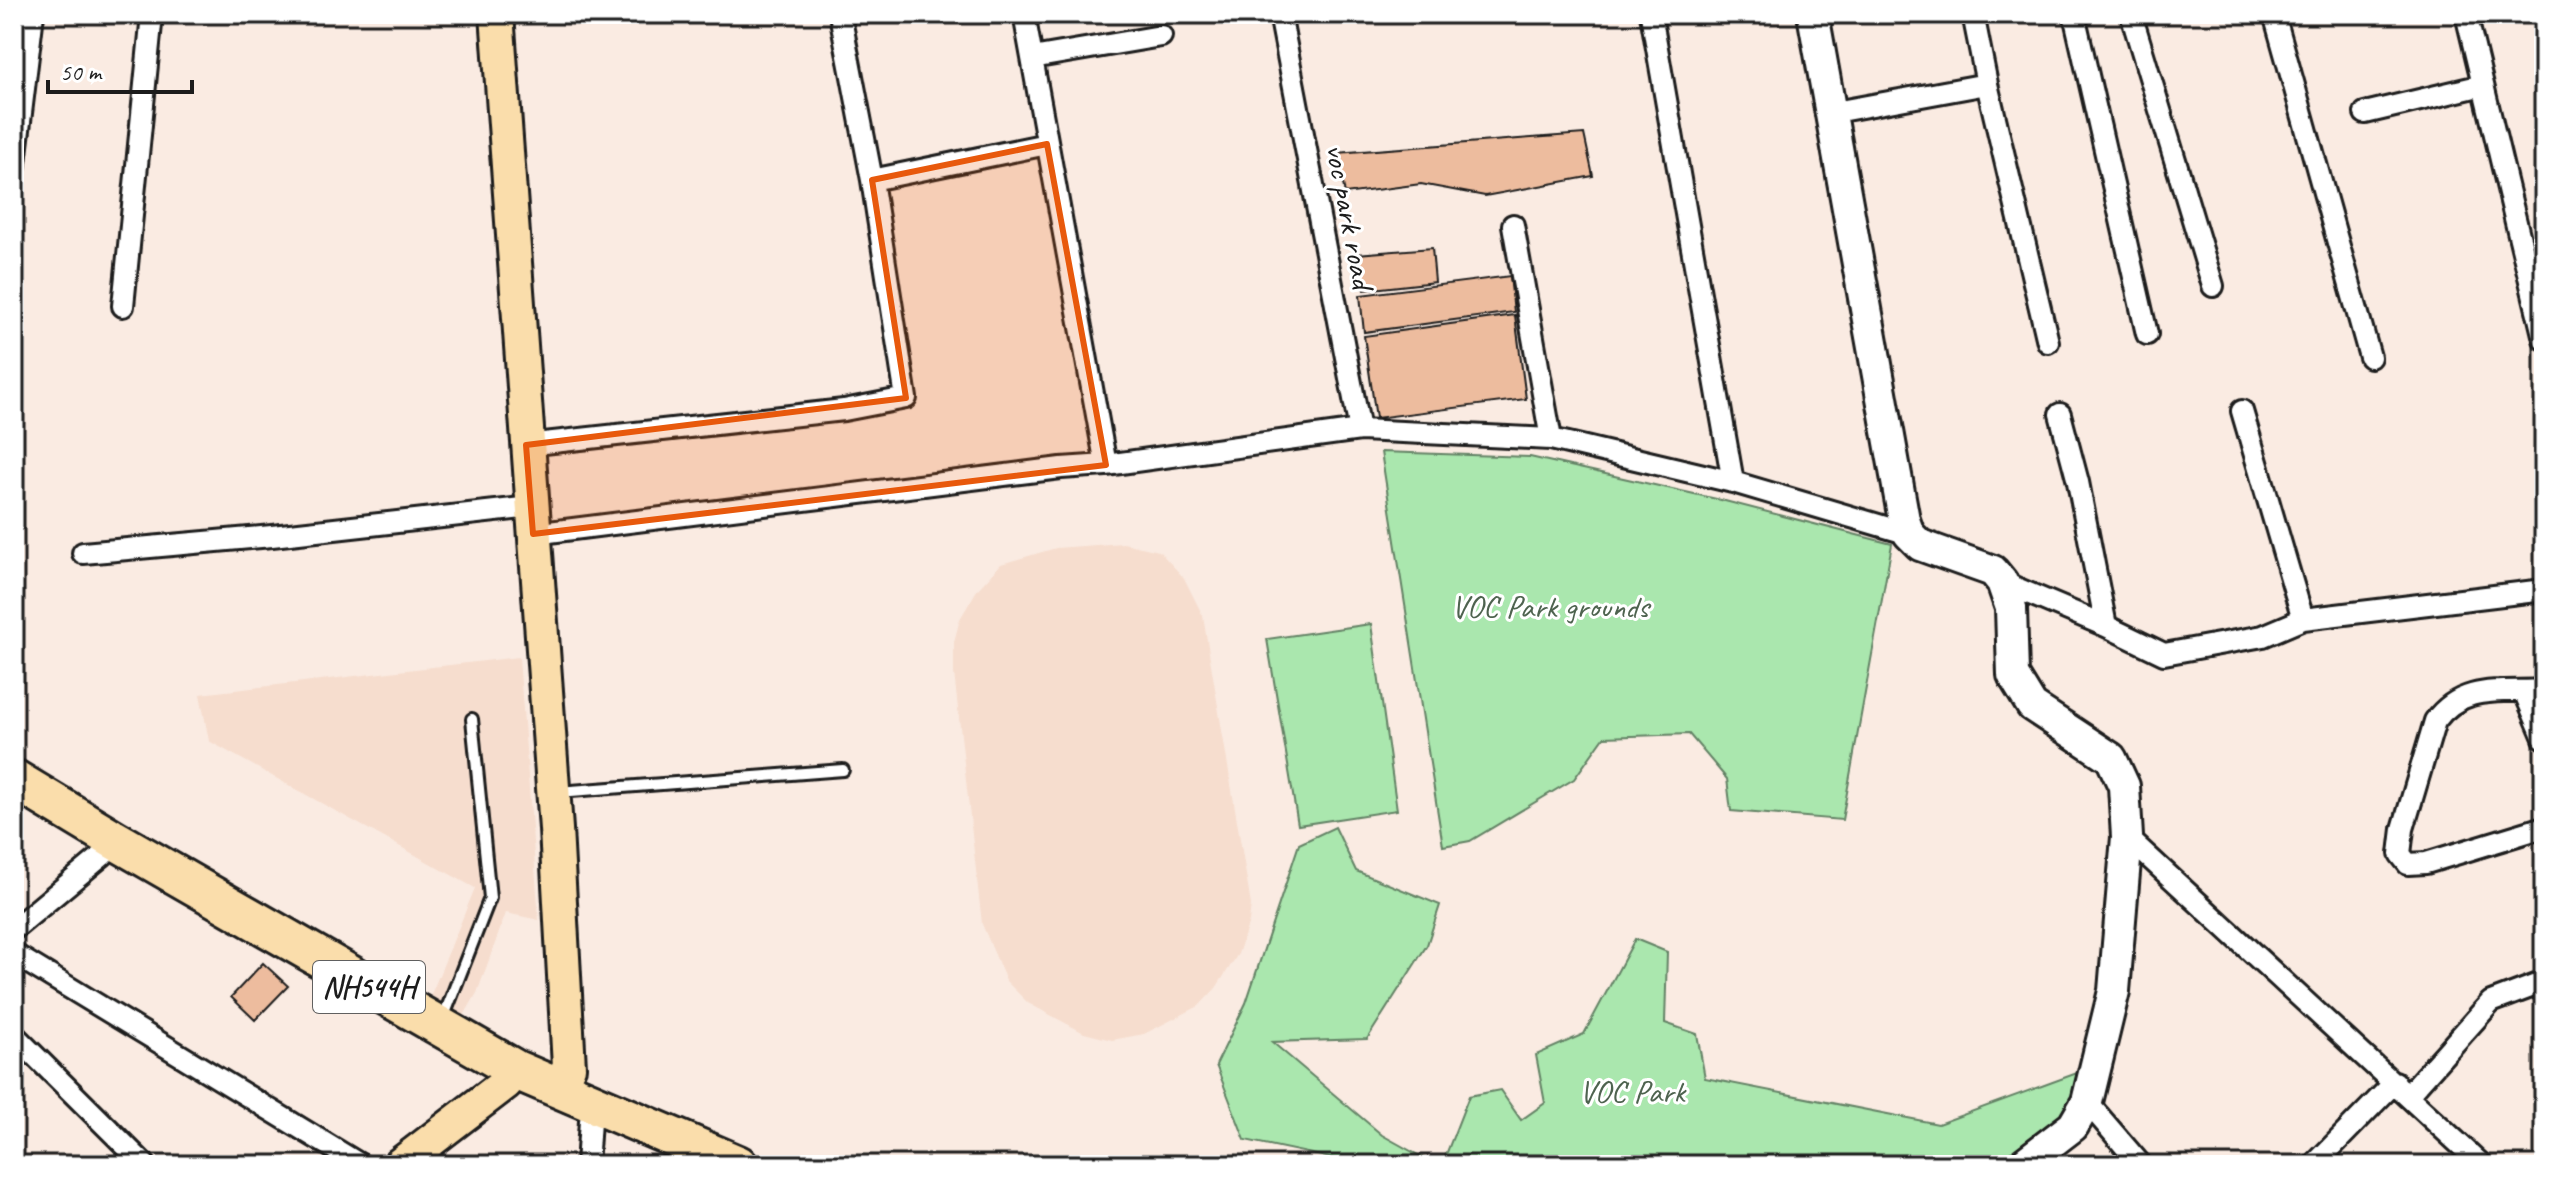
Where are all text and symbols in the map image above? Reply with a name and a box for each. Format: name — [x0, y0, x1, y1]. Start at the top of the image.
scale bar — [48, 44, 192, 94]
text: 50 m — [60, 57, 103, 87]
street label: voc park road — [1315, 140, 1384, 296]
park label: VOC Park grounds — [1451, 586, 1652, 627]
road number: NH544H — [313, 961, 425, 1013]
park label: VOC Park — [1579, 1071, 1687, 1112]

